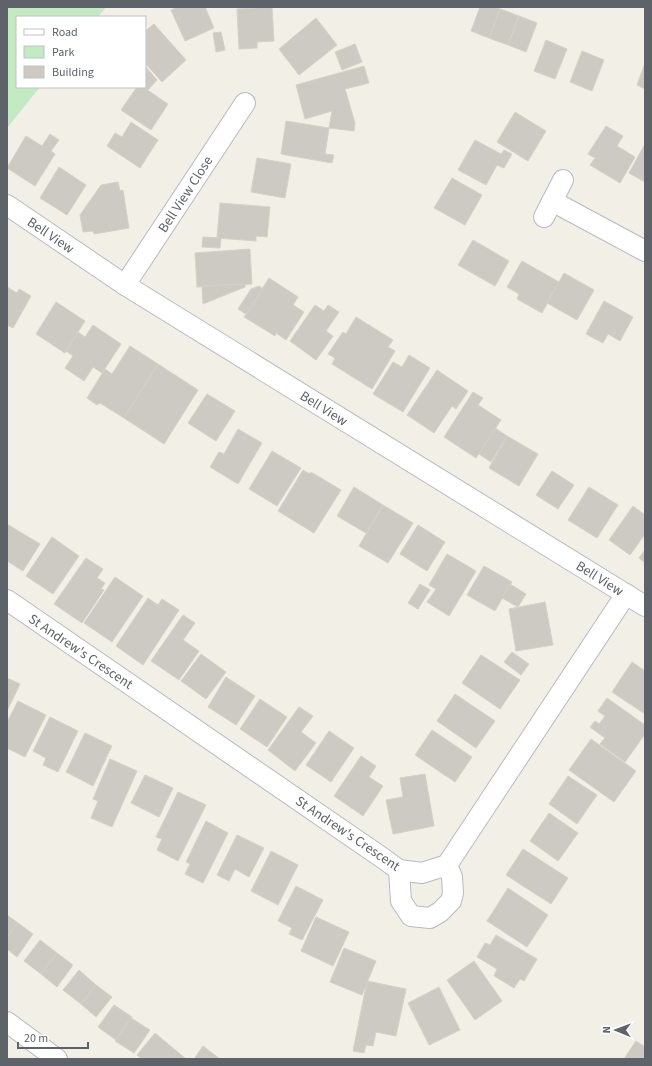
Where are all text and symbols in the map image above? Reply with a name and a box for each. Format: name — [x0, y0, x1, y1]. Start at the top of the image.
legend — [16, 16, 146, 88]
text: Road — [52, 24, 78, 41]
text: Park — [52, 44, 74, 61]
text: Building — [52, 64, 94, 81]
street label: Bell View Close — [154, 152, 218, 237]
street label: Bell View — [23, 213, 78, 259]
street label: Bell View — [296, 386, 351, 431]
street label: Bell View — [572, 556, 627, 601]
street label: St Andrew's Crescent — [24, 609, 137, 694]
street label: St Andrew's Crescent — [291, 791, 404, 876]
north arrow — [596, 1010, 636, 1050]
scale bar — [18, 1024, 88, 1050]
text: N — [599, 1026, 614, 1034]
text: 20 m — [24, 1030, 48, 1047]

